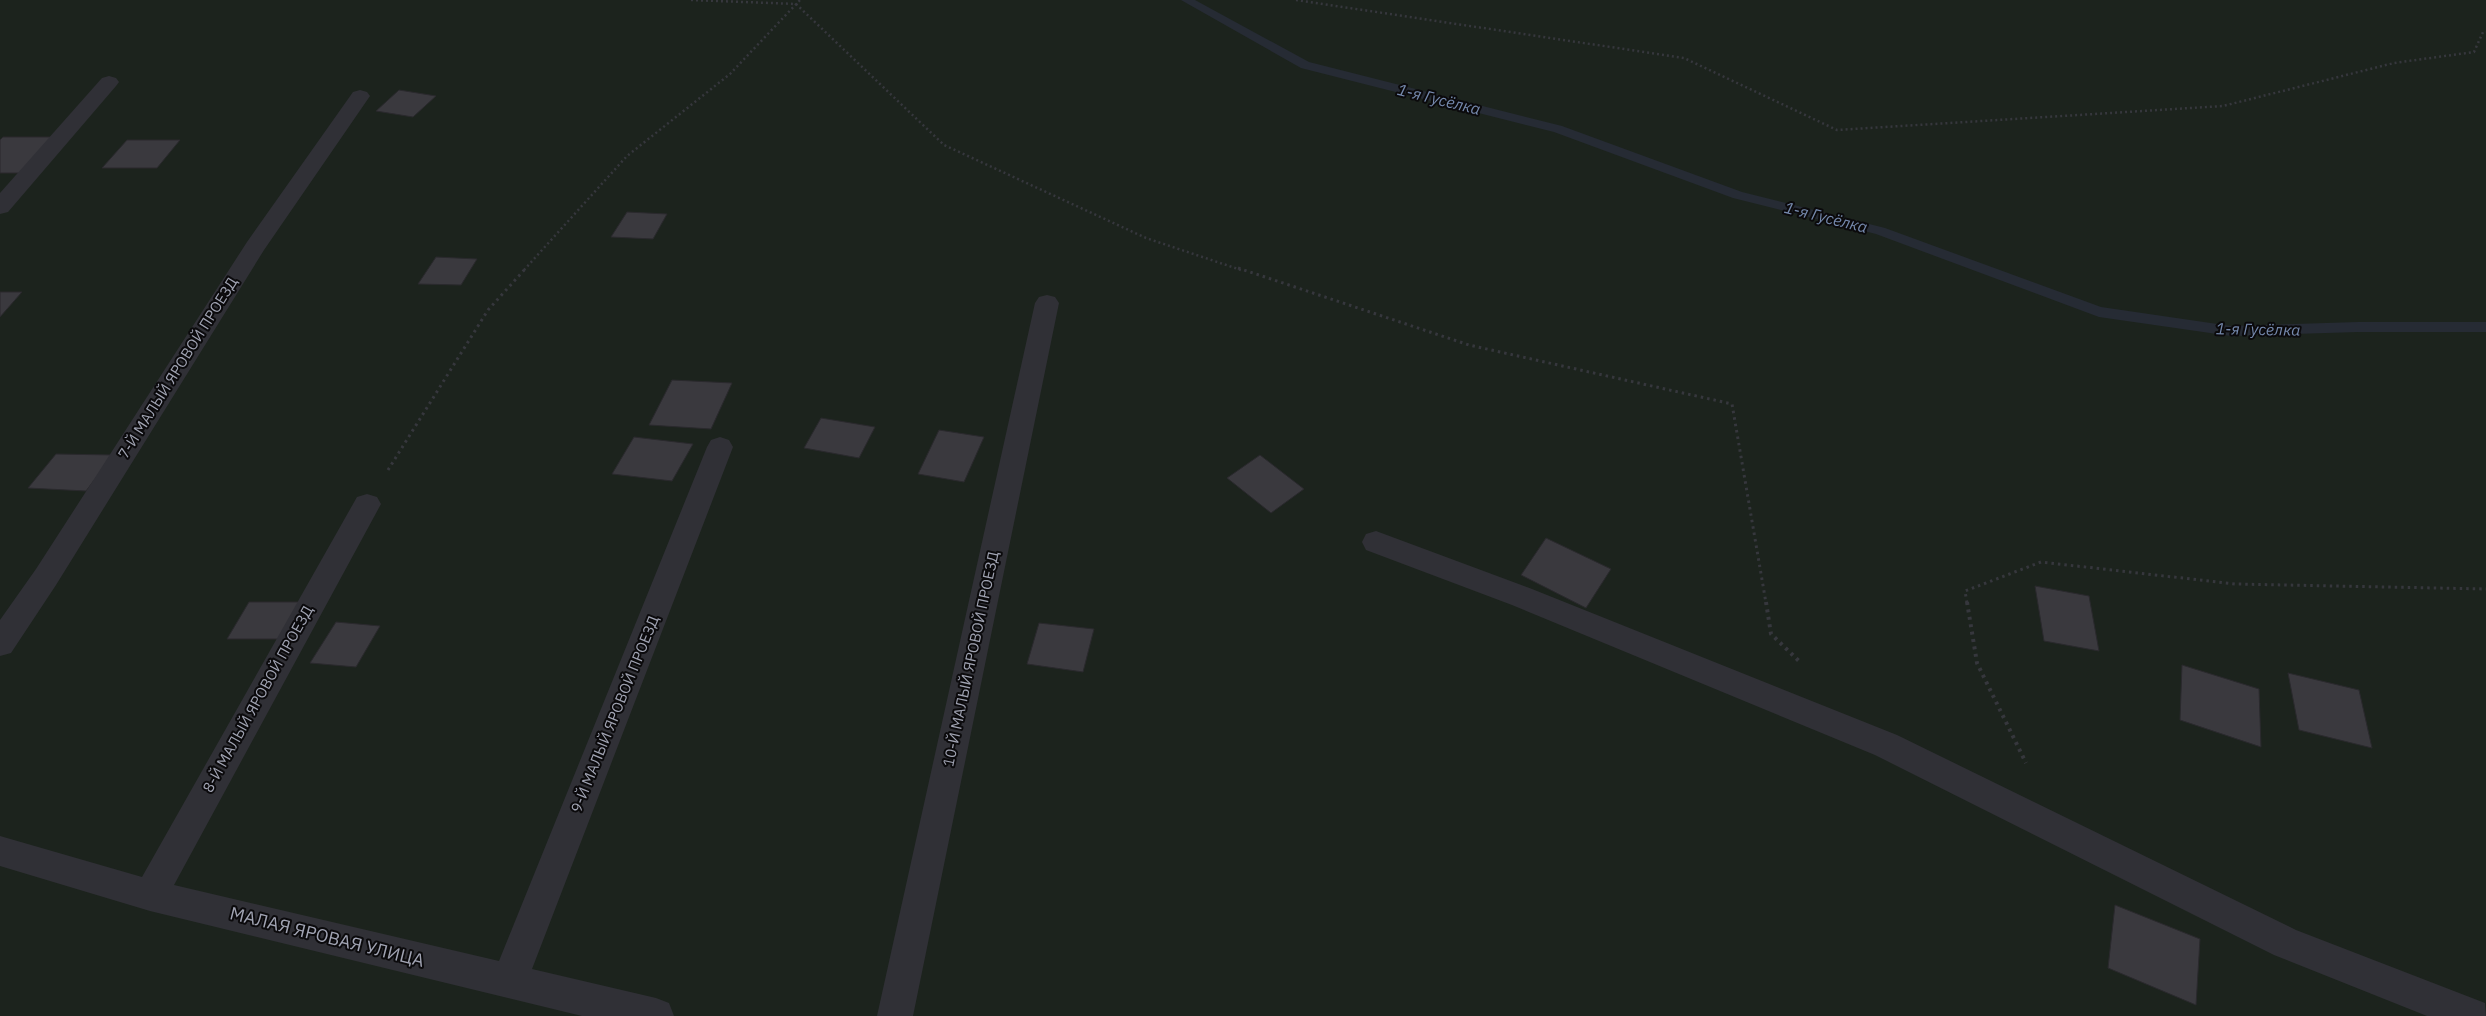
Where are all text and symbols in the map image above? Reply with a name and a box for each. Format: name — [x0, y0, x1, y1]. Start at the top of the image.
water label: 1-я Гусёлка — [1395, 79, 1483, 119]
water label: 1-я Гусёлка — [1782, 197, 1870, 237]
street label: 7-Й МАЛЫЙ ЯРОВОЙ ПРОЕЗД — [114, 273, 242, 462]
water label: 1-я Гусёлка — [2215, 318, 2301, 340]
street label: 10-Й МАЛЫЙ ЯРОВОЙ ПРОЕЗД — [938, 549, 1003, 768]
street label: 8-Й МАЛЫЙ ЯРОВОЙ ПРОЕЗД — [198, 602, 317, 796]
street label: 9-Й МАЛЫЙ ЯРОВОЙ ПРОЕЗД — [566, 612, 663, 815]
street label: МАЛАЯ ЯРОВАЯ УЛИЦА — [228, 901, 427, 972]

